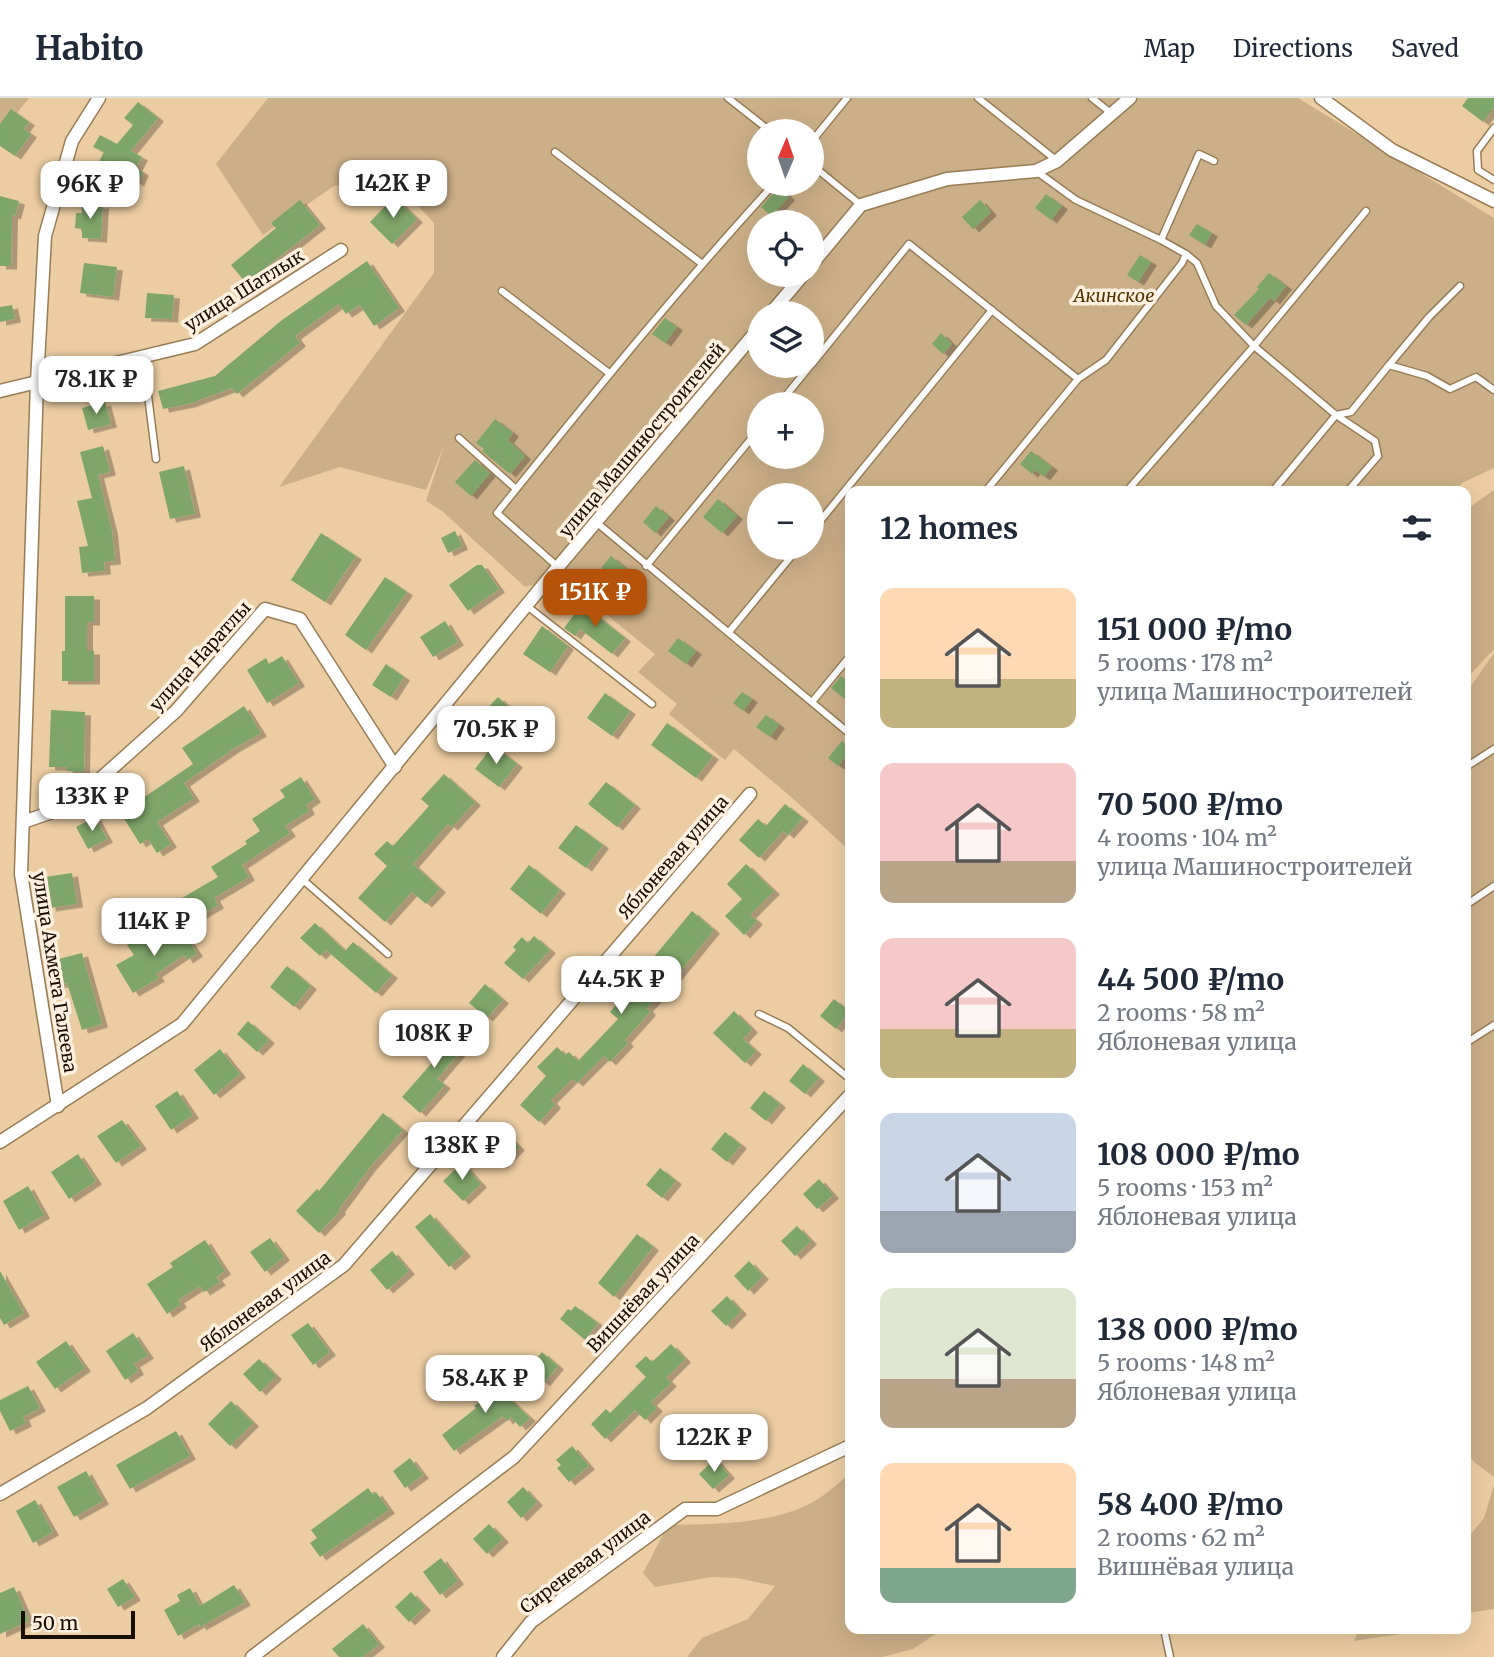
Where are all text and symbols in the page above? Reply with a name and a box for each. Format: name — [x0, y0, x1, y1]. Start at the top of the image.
text: Habito — [35, 28, 143, 69]
text: Map — [1144, 33, 1195, 64]
text: Directions — [1233, 33, 1353, 64]
text: Saved — [1391, 33, 1459, 64]
north arrow — [747, 119, 824, 196]
map controls — [747, 119, 824, 560]
pin: 142K ₽ — [336, 160, 450, 220]
pin: 96K ₽ — [41, 162, 139, 221]
text: 142K ₽ — [355, 168, 431, 197]
text: 96K ₽ — [56, 169, 124, 198]
button: locate — [747, 210, 824, 287]
street label: улица Шатлык — [180, 244, 309, 336]
park label: Акинское — [1072, 284, 1154, 307]
button: layers — [747, 301, 824, 378]
street label: улица Машиностроителей — [554, 338, 730, 542]
pin: 78.1K ₽ — [31, 356, 161, 416]
text: 78.1K ₽ — [54, 364, 138, 393]
button: + — [747, 392, 824, 469]
button: − — [747, 483, 824, 560]
text: 12 homes — [880, 509, 1018, 547]
icon: filters — [1398, 509, 1436, 547]
pin: 151K ₽ — [538, 570, 652, 629]
text: 151K ₽ — [559, 577, 631, 606]
street label: улица Наратлы — [144, 596, 256, 716]
text: 151 000 ₽/mo — [1097, 610, 1292, 648]
icon: home — [936, 616, 1020, 700]
text: 5 rooms · 178 m² — [1097, 648, 1273, 677]
text: улица Машиностроителей — [1097, 677, 1413, 706]
pin: 70.5K ₽ — [431, 706, 561, 766]
text: 70.5K ₽ — [453, 714, 539, 743]
pin: 133K ₽ — [35, 774, 149, 833]
text: 133K ₽ — [55, 781, 129, 810]
text: 70 500 ₽/mo — [1097, 785, 1283, 823]
street label: Яблоневая улица — [613, 790, 733, 924]
icon: home — [936, 791, 1020, 875]
text: 4 rooms · 104 m² — [1097, 823, 1277, 852]
text: улица Машиностроителей — [1097, 852, 1413, 881]
street label: улица Ахмета Галеева — [28, 870, 82, 1074]
pin: 114K ₽ — [97, 898, 211, 958]
text: 114K ₽ — [118, 906, 190, 935]
pin: 44.5K ₽ — [556, 956, 686, 1016]
text: 44 500 ₽/mo — [1097, 960, 1284, 998]
text: 44.5K ₽ — [577, 964, 665, 993]
icon: home — [936, 966, 1020, 1050]
text: 2 rooms · 58 m² — [1097, 998, 1265, 1027]
pin: 108K ₽ — [377, 1010, 491, 1070]
text: 108K ₽ — [395, 1018, 473, 1047]
text: Яблоневая улица — [1097, 1027, 1297, 1056]
pin: 138K ₽ — [405, 1122, 519, 1182]
text: 138K ₽ — [424, 1130, 500, 1159]
text: 108 000 ₽/mo — [1097, 1135, 1300, 1173]
icon: home — [936, 1141, 1020, 1225]
text: 5 rooms · 153 m² — [1097, 1173, 1273, 1202]
text: Яблоневая улица — [1097, 1202, 1297, 1231]
street label: Вишнёвая улица — [582, 1228, 704, 1357]
street label: Яблоневая улица — [195, 1246, 335, 1356]
text: 138 000 ₽/mo — [1097, 1310, 1298, 1348]
icon: home — [936, 1316, 1020, 1400]
text: 5 rooms · 148 m² — [1097, 1348, 1275, 1377]
pin: 58.4K ₽ — [420, 1356, 550, 1415]
text: 58.4K ₽ — [442, 1363, 528, 1392]
text: Яблоневая улица — [1097, 1377, 1297, 1406]
pin: 122K ₽ — [657, 1414, 771, 1474]
text: 122K ₽ — [676, 1422, 752, 1451]
text: 58 400 ₽/mo — [1097, 1485, 1283, 1523]
icon: home — [936, 1491, 1020, 1575]
street label: Сиреневая улица — [515, 1505, 655, 1619]
text: 2 rooms · 62 m² — [1097, 1523, 1265, 1552]
text: Вишнёвая улица — [1097, 1552, 1294, 1581]
scale bar — [21, 1608, 135, 1640]
text: 50 m — [32, 1611, 78, 1635]

